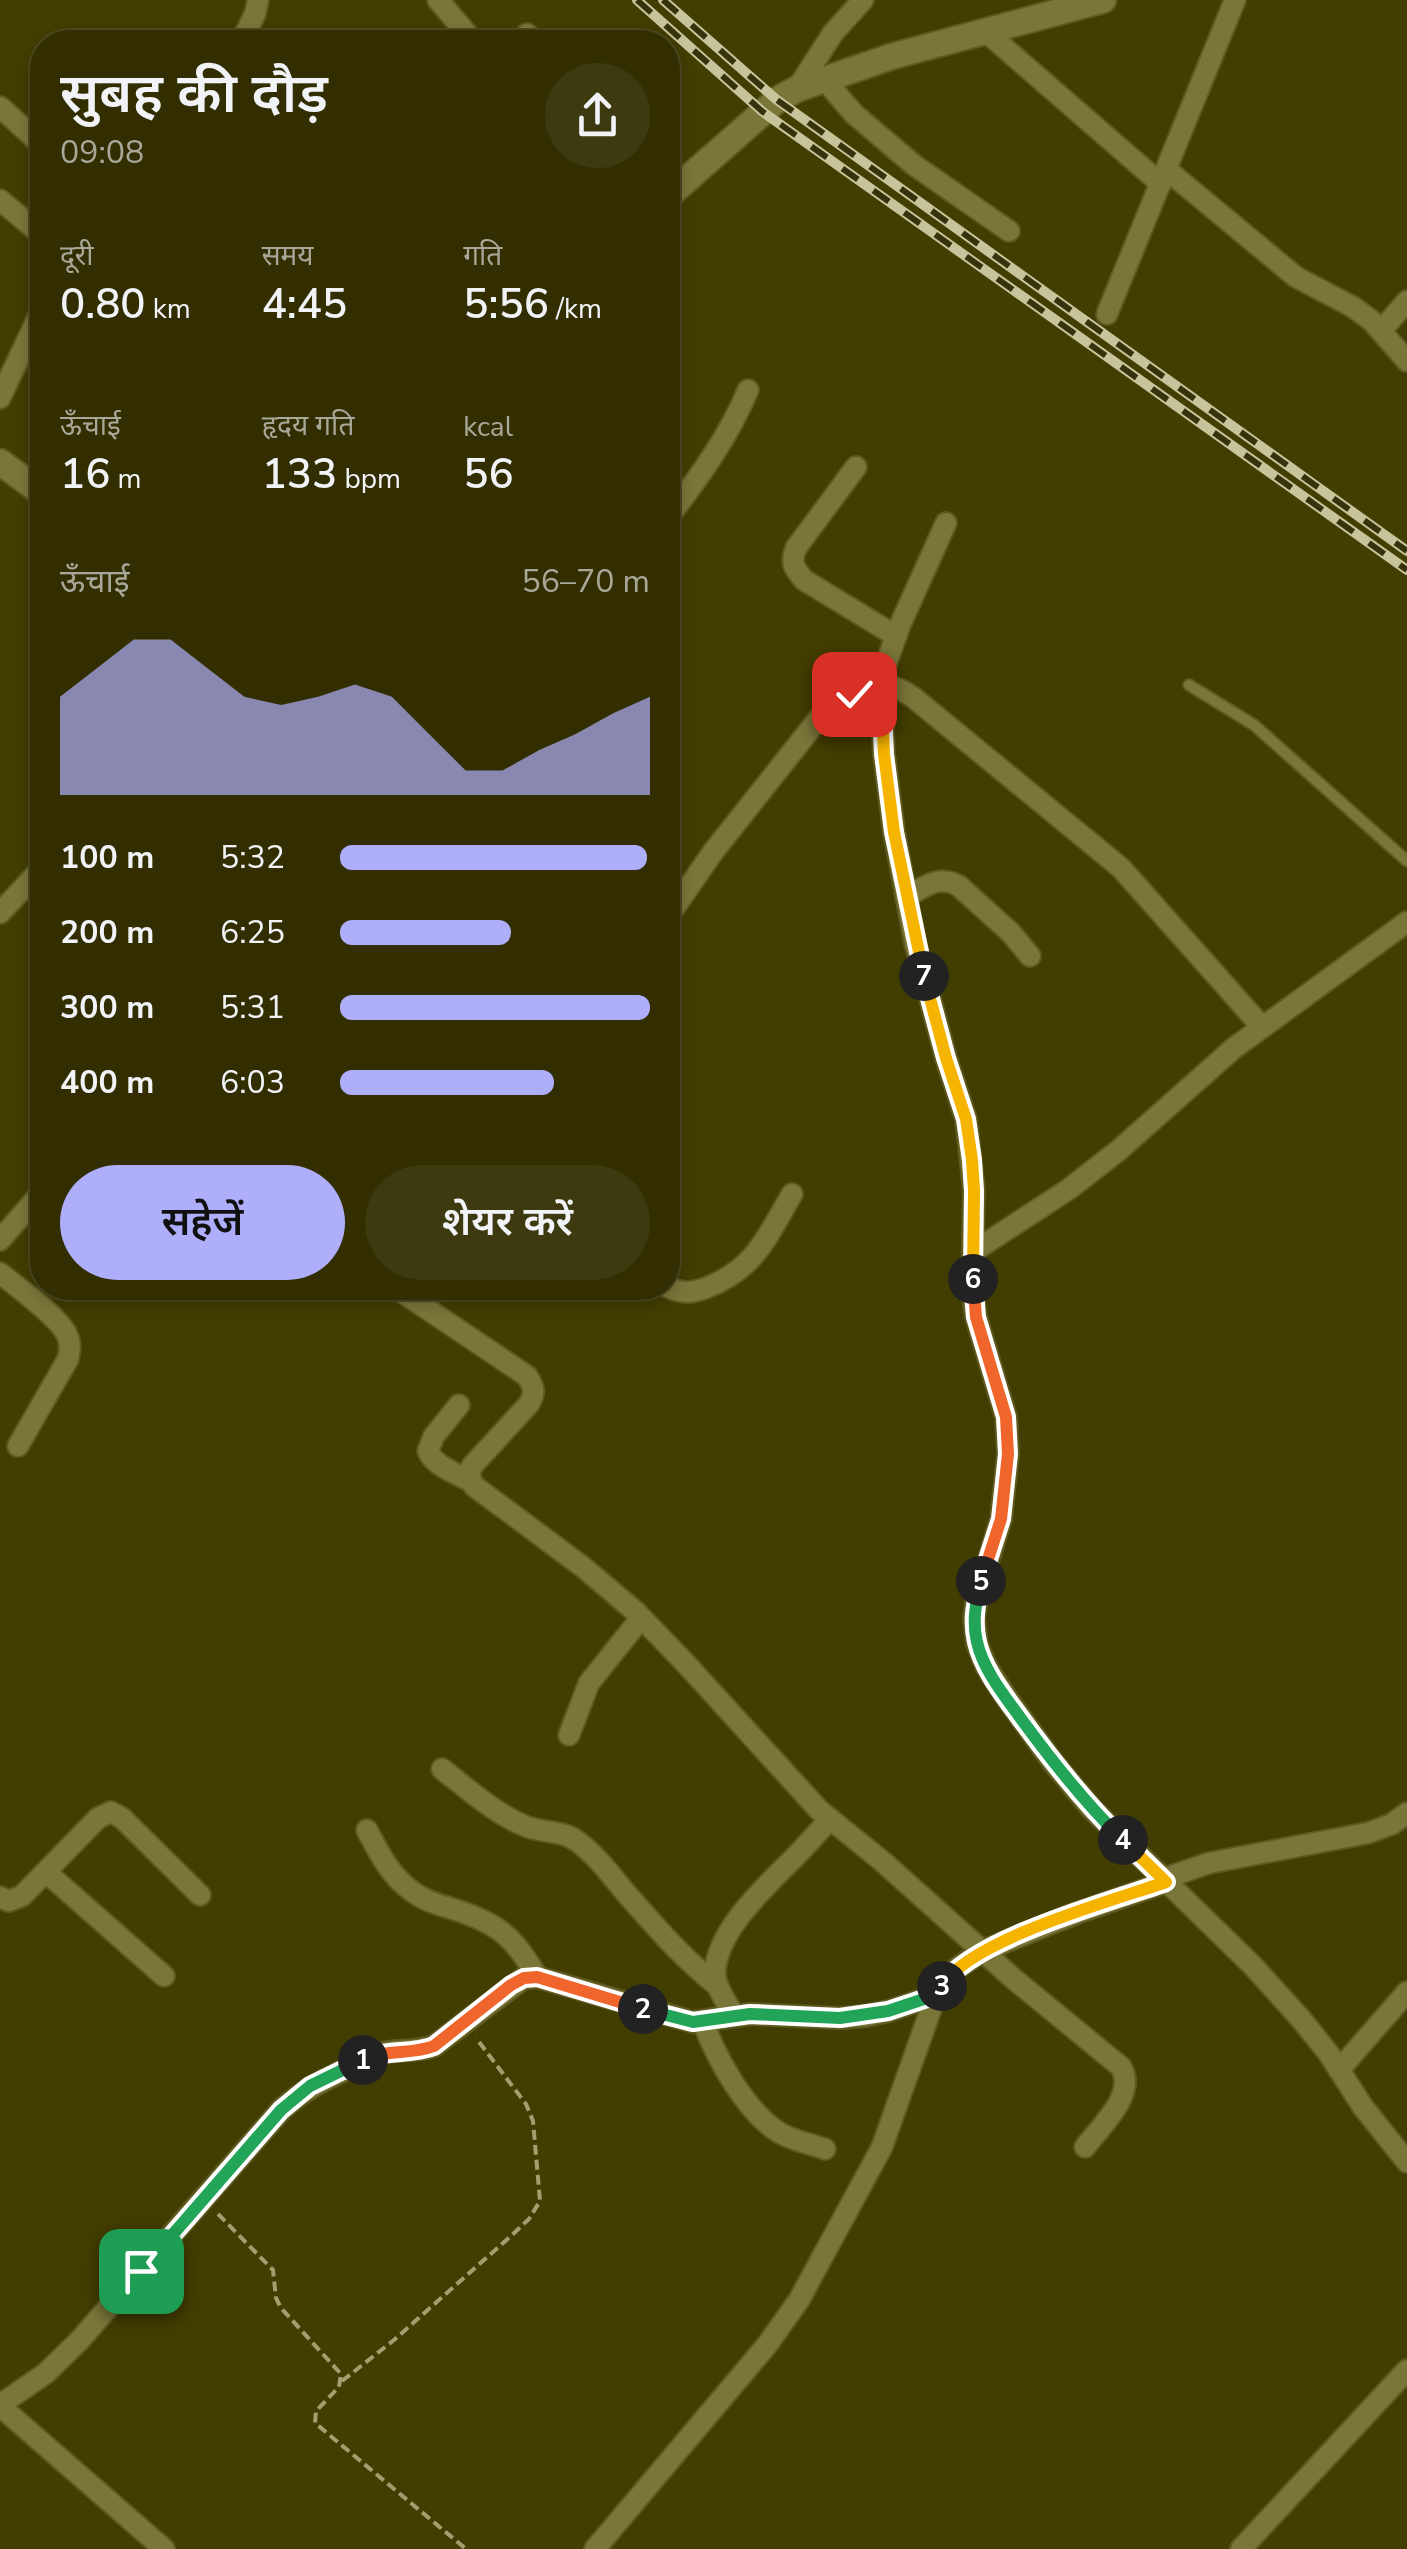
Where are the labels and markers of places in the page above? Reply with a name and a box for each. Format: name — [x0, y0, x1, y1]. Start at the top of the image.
pin — [812, 652, 897, 737]
pin: 7 — [899, 951, 949, 1001]
pin: 6 — [948, 1254, 998, 1304]
pin: 5 — [956, 1556, 1006, 1606]
pin: 4 — [1098, 1815, 1148, 1865]
pin: 3 — [917, 1961, 967, 2011]
pin: 2 — [618, 1984, 668, 2034]
pin: 1 — [338, 2035, 388, 2085]
pin — [99, 2229, 184, 2314]

